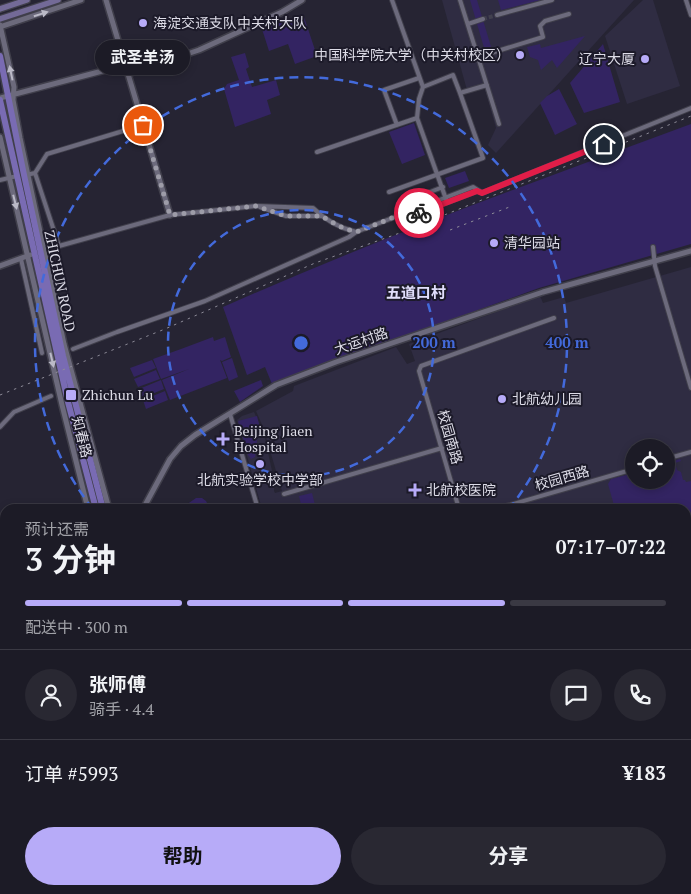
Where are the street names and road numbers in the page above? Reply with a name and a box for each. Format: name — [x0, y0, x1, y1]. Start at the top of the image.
street label: ZHICHUN ROAD — [40, 228, 81, 334]
street label: 大运村路 — [331, 322, 390, 359]
street label: 校园南路 — [434, 407, 467, 466]
street label: 知春路 — [68, 414, 97, 460]
street label: 校园西路 — [532, 461, 591, 494]

